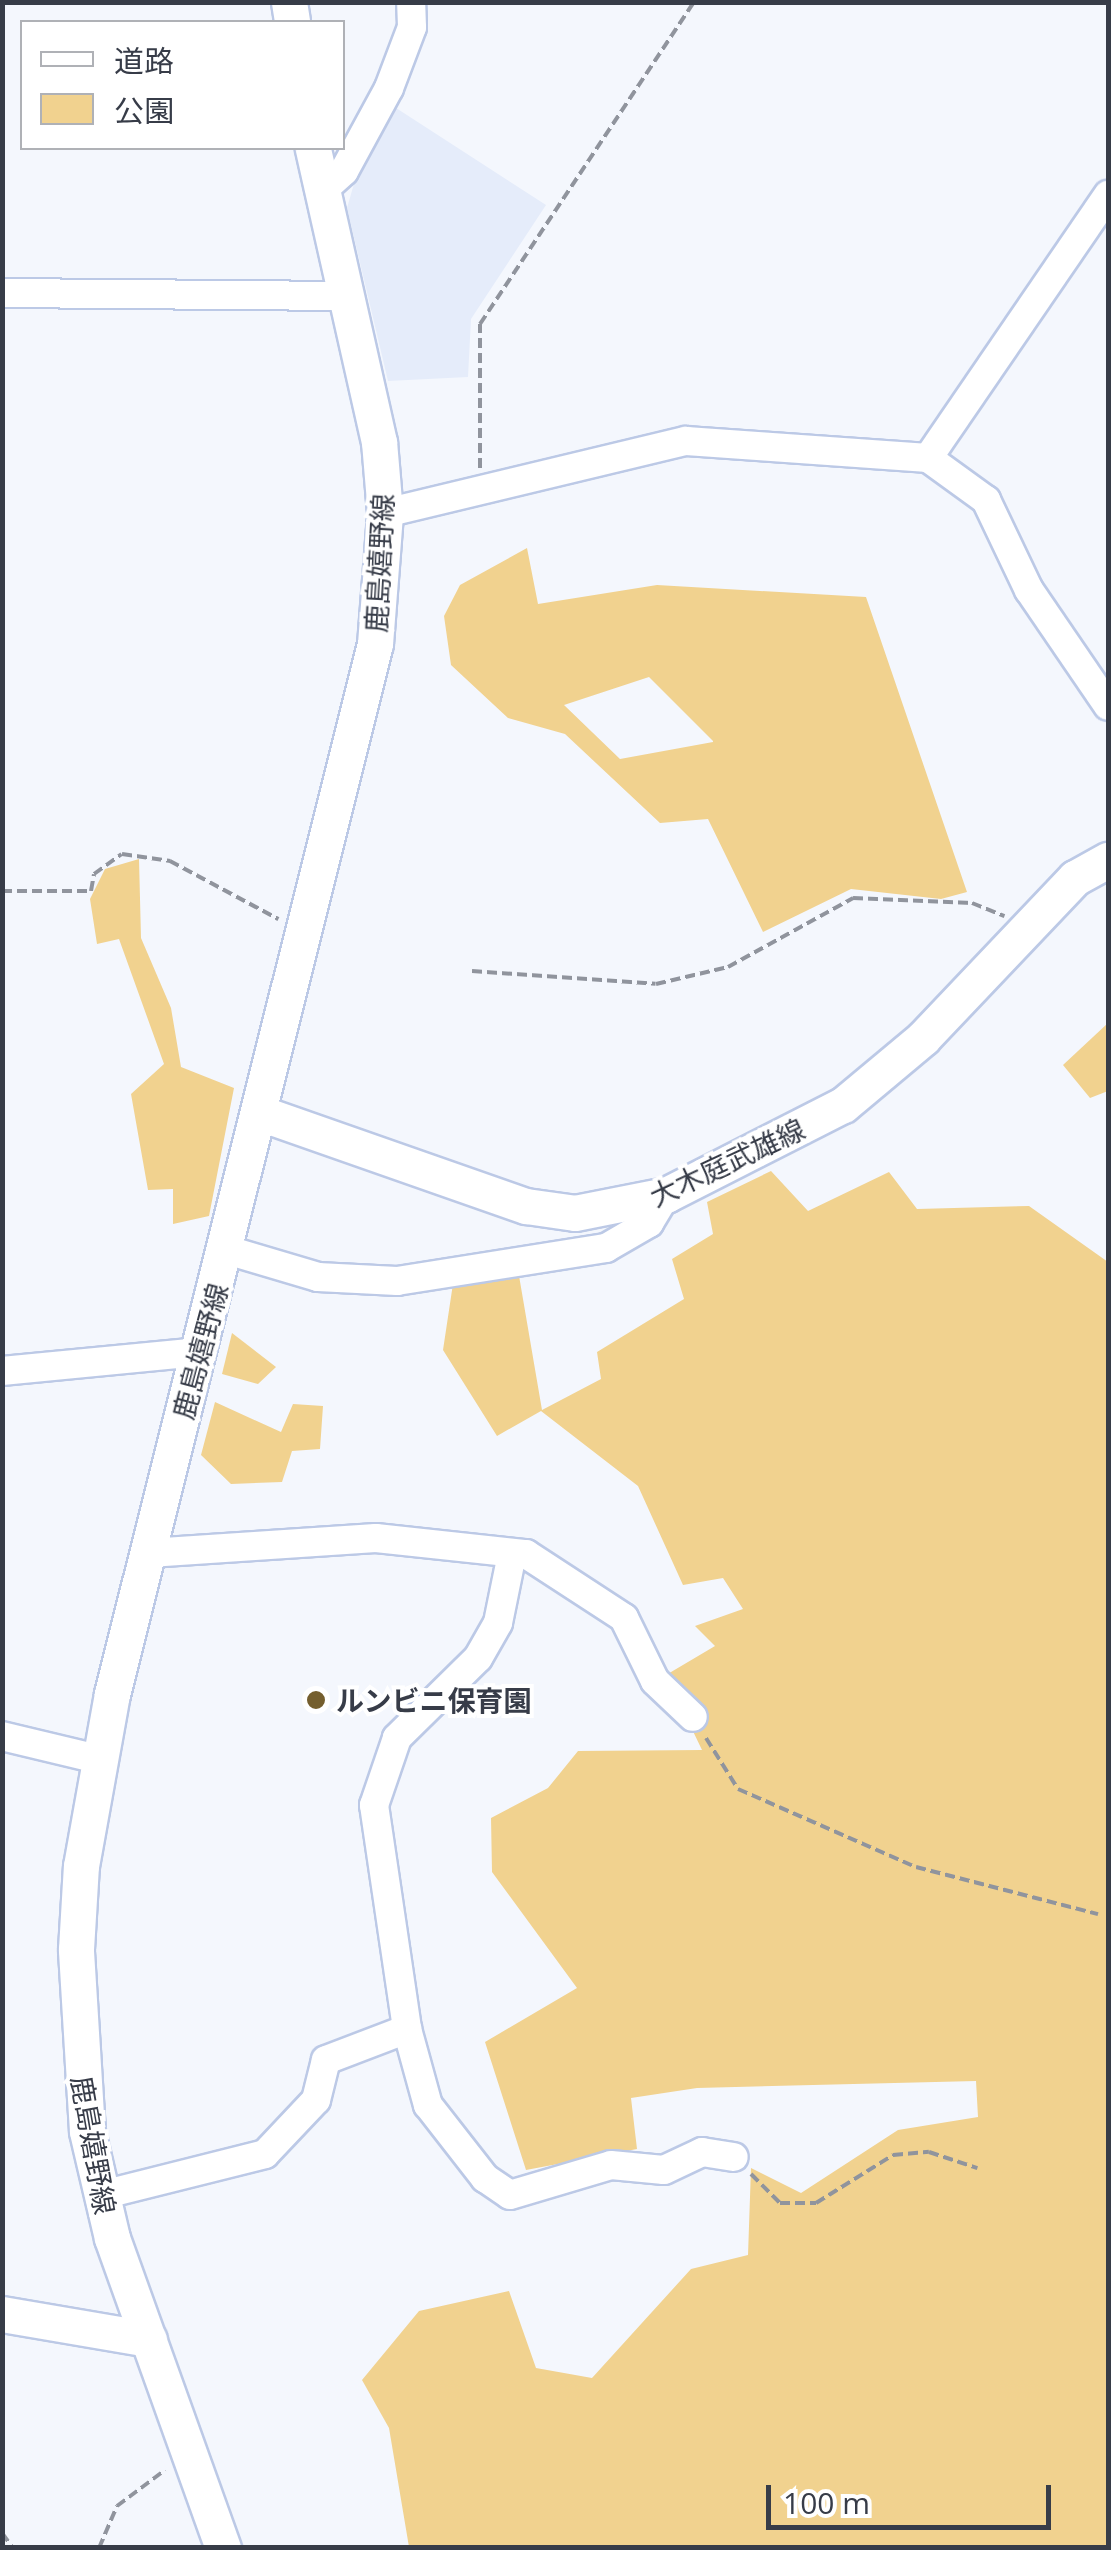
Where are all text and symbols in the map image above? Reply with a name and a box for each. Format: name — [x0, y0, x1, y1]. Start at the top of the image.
legend — [20, 20, 345, 150]
text: 道路 — [114, 40, 174, 81]
text: 公園 — [114, 90, 174, 131]
street label: 鹿島嬉野線 — [359, 492, 399, 634]
street label: 大木庭武雄線 — [644, 1111, 810, 1213]
street label: 鹿島嬉野線 — [166, 1279, 234, 1423]
place label: ルンビニ保育園 — [336, 1683, 532, 1717]
marker: ルンビニ保育園 — [305, 1689, 327, 1711]
street label: 鹿島嬉野線 — [65, 2073, 123, 2217]
scale bar — [771, 2465, 1056, 2527]
text: 100 m — [783, 2482, 870, 2523]

